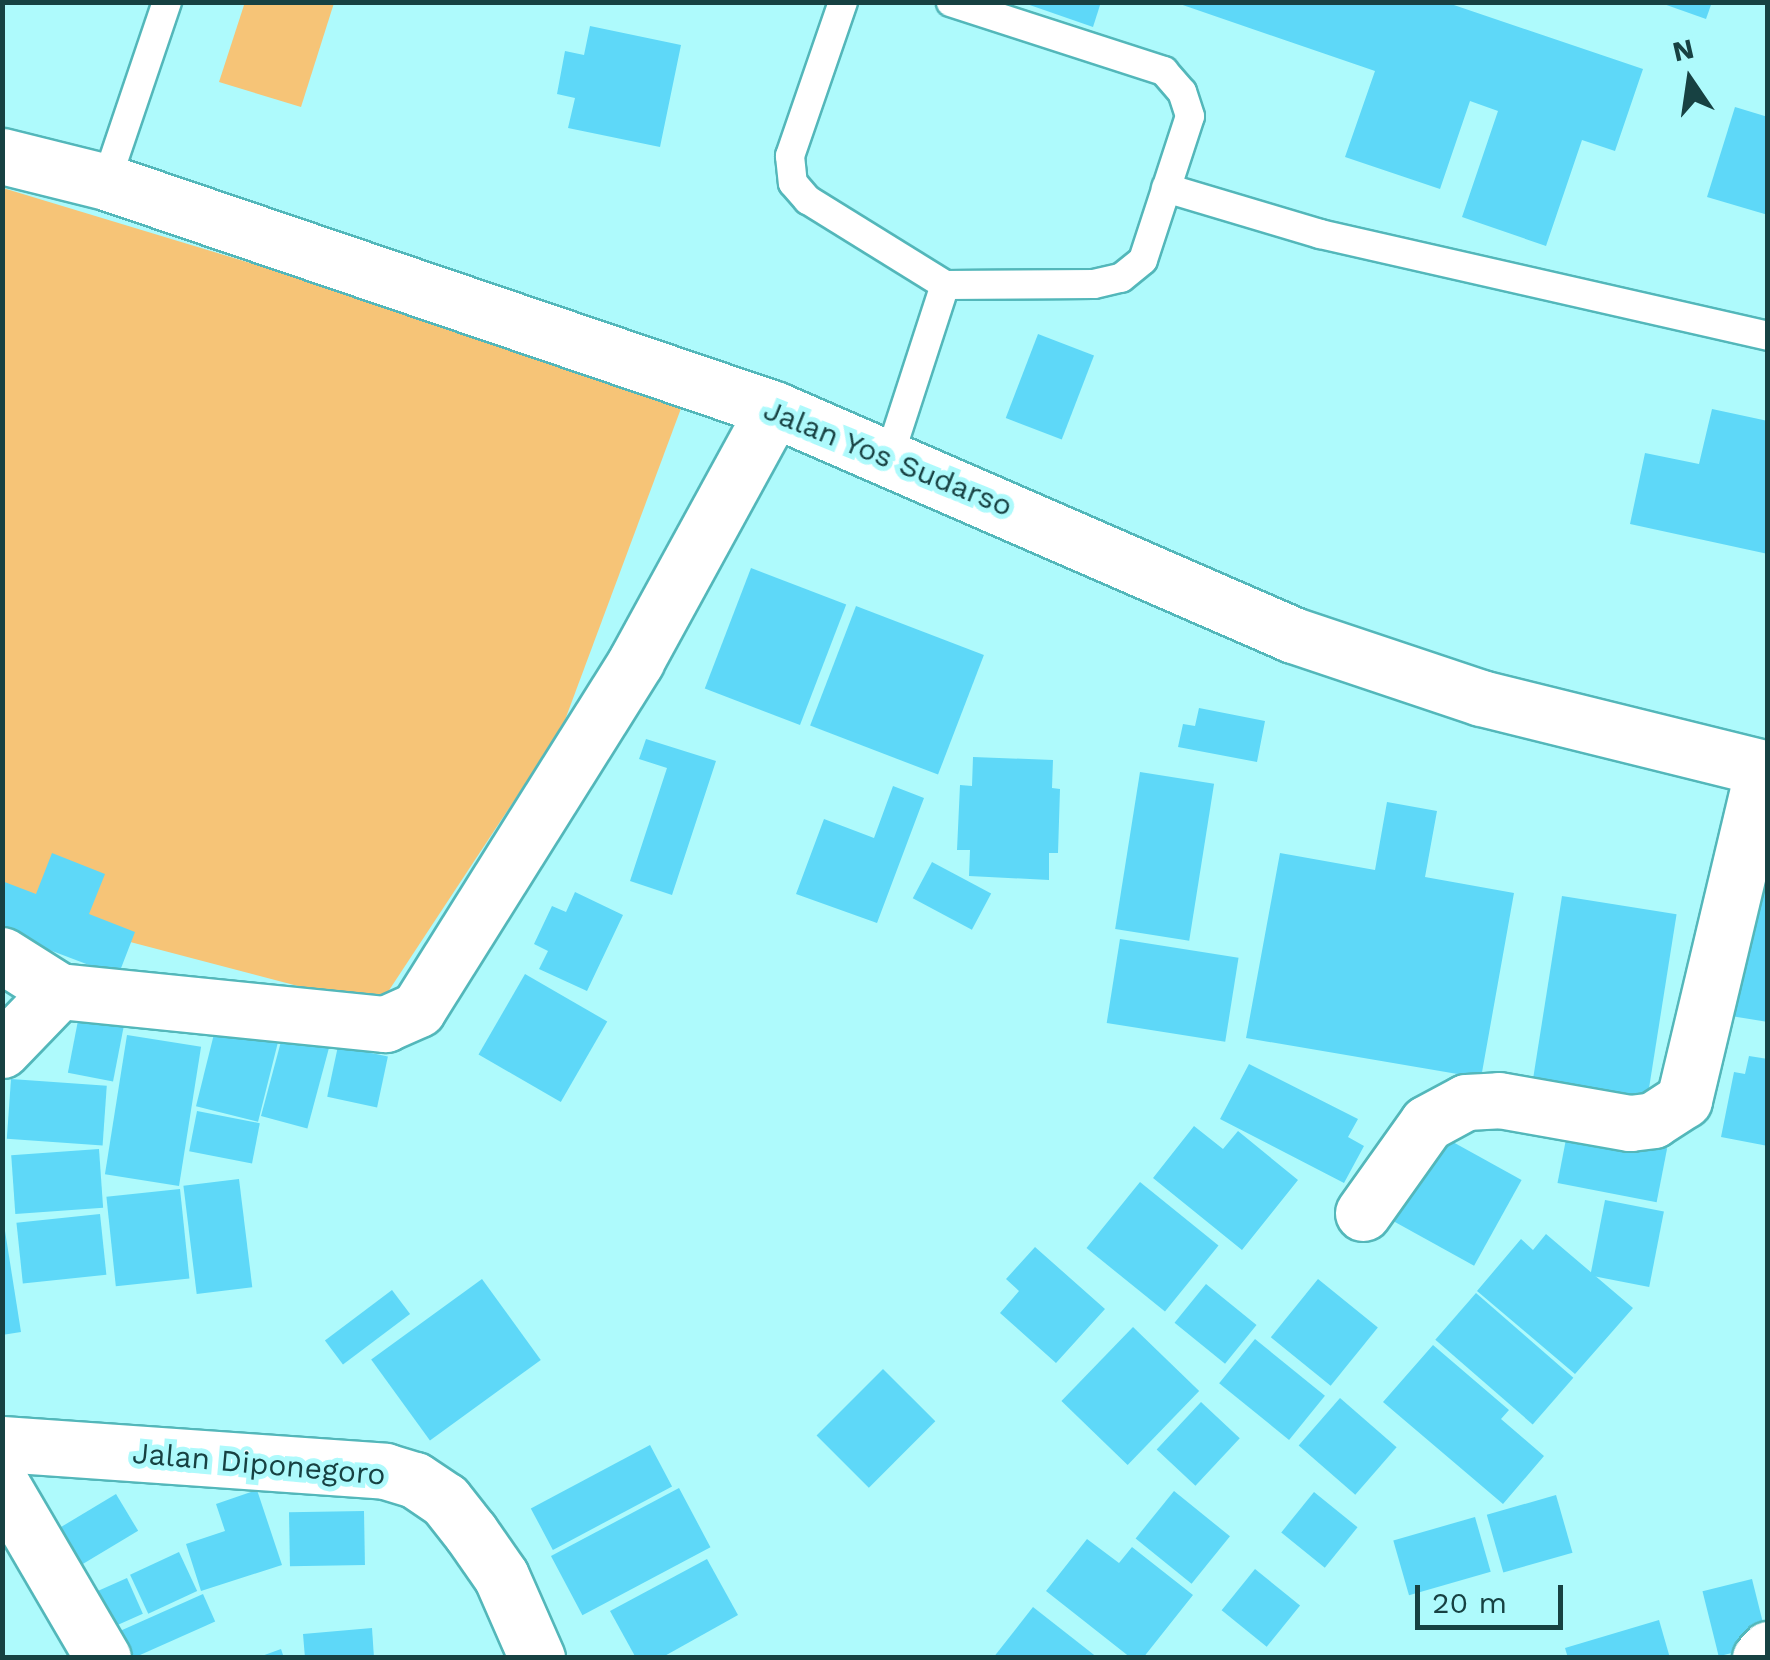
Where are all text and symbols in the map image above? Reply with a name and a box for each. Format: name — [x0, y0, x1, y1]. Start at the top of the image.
north arrow — [1640, 30, 1740, 130]
text: N — [1669, 32, 1697, 69]
street label: Jalan Yos Sudarso — [758, 391, 1018, 525]
street label: Jalan Diponegoro — [131, 1435, 387, 1493]
scale bar — [1420, 1565, 1568, 1627]
text: 20 m — [1432, 1585, 1507, 1620]

